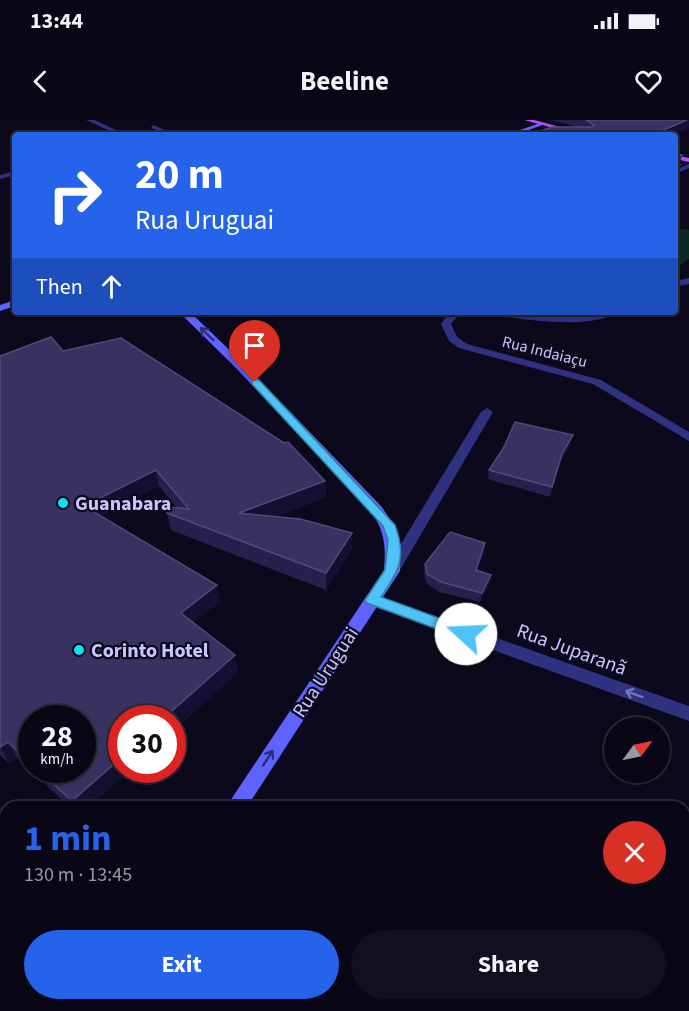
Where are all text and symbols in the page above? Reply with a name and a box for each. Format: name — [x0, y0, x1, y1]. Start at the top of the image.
text: 13:44 — [30, 5, 83, 37]
text: Beeline — [300, 62, 389, 101]
icon: back — [24, 65, 57, 98]
icon: heart — [632, 65, 665, 98]
text: 20 m — [135, 145, 224, 205]
icon: right — [36, 156, 114, 234]
text: Rua Uruguai — [135, 201, 274, 240]
icon: ahead — [95, 270, 128, 303]
text: Then — [36, 271, 83, 303]
pin — [229, 320, 280, 382]
one-way arrow — [200, 327, 215, 341]
icon: arrive — [238, 329, 271, 362]
street label: Rua Indaiaçu — [500, 331, 590, 373]
place label: Guanabara — [75, 490, 171, 518]
marker: Guanabara — [56, 496, 70, 510]
position arrow — [434, 602, 498, 666]
street label: Rua Juparanã — [513, 617, 631, 683]
street label: Rua Uruguai — [286, 622, 366, 723]
place label: Corinto Hotel — [91, 637, 209, 665]
marker: Corinto Hotel — [72, 643, 86, 657]
one-way arrow — [625, 688, 644, 699]
speed limit sign: 30 — [108, 705, 186, 783]
text: 28 — [41, 715, 73, 758]
north arrow — [604, 717, 670, 783]
map controls — [604, 717, 670, 783]
text: km/h — [40, 749, 74, 770]
one-way arrow — [263, 750, 275, 767]
text: 1 min — [24, 813, 112, 864]
button: close — [603, 821, 666, 884]
text: 130 m · 13:45 — [24, 861, 132, 889]
button: Exit — [24, 930, 339, 999]
button: Share — [351, 930, 666, 999]

